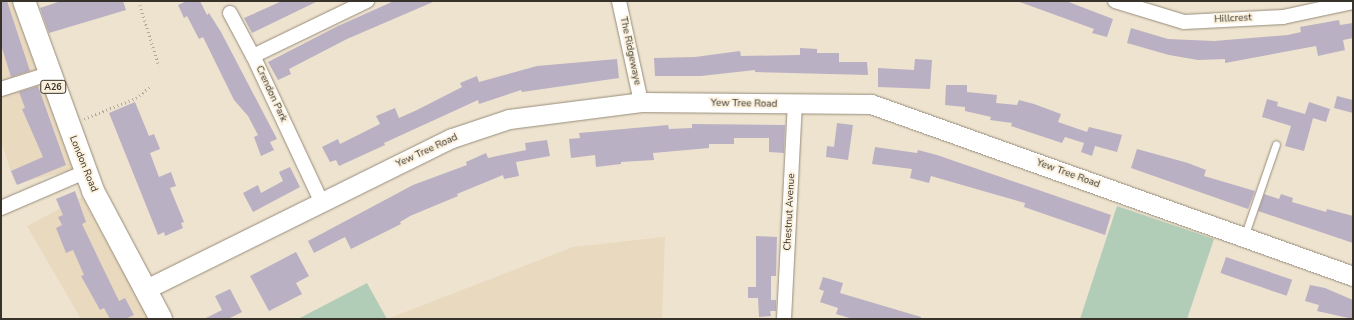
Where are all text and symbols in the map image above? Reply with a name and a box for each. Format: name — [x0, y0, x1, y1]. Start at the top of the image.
street label: Hillcrest — [1214, 12, 1252, 26]
street label: The Ridgewaye — [617, 16, 643, 86]
street label: Crendon Park — [253, 64, 289, 124]
road number: A26 — [40, 80, 66, 94]
street label: Yew Tree Road — [711, 97, 777, 111]
street label: Yew Tree Road — [394, 131, 460, 171]
street label: London Road — [66, 134, 100, 194]
street label: Yew Tree Road — [1035, 157, 1101, 191]
street label: Chestnut Avenue — [782, 173, 798, 251]

